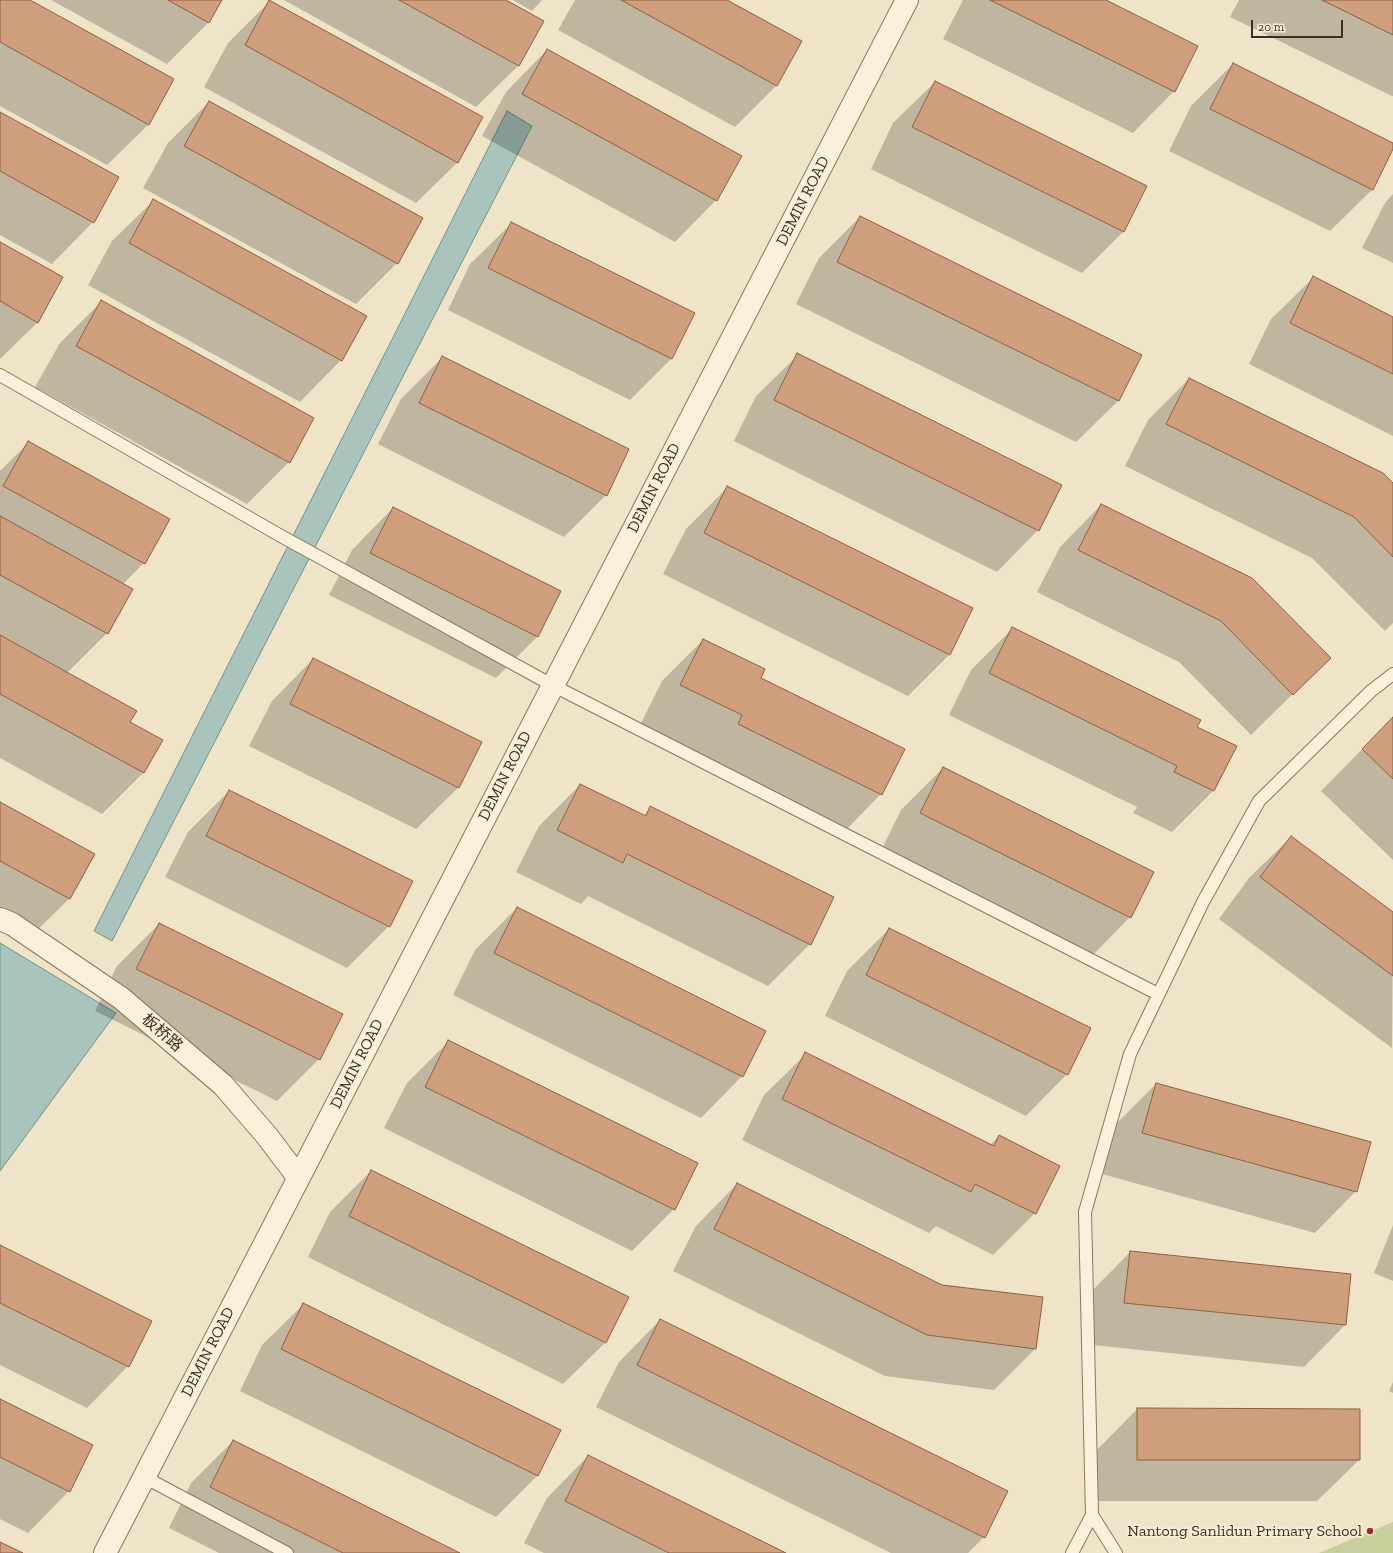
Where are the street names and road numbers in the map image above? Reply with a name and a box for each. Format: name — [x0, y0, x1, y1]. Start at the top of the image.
street label: DEMIN ROAD — [772, 153, 834, 249]
street label: DEMIN ROAD — [623, 440, 685, 536]
street label: DEMIN ROAD — [474, 728, 536, 824]
street label: 板桥路 — [138, 1010, 186, 1056]
street label: DEMIN ROAD — [326, 1016, 388, 1112]
street label: DEMIN ROAD — [177, 1304, 239, 1400]

